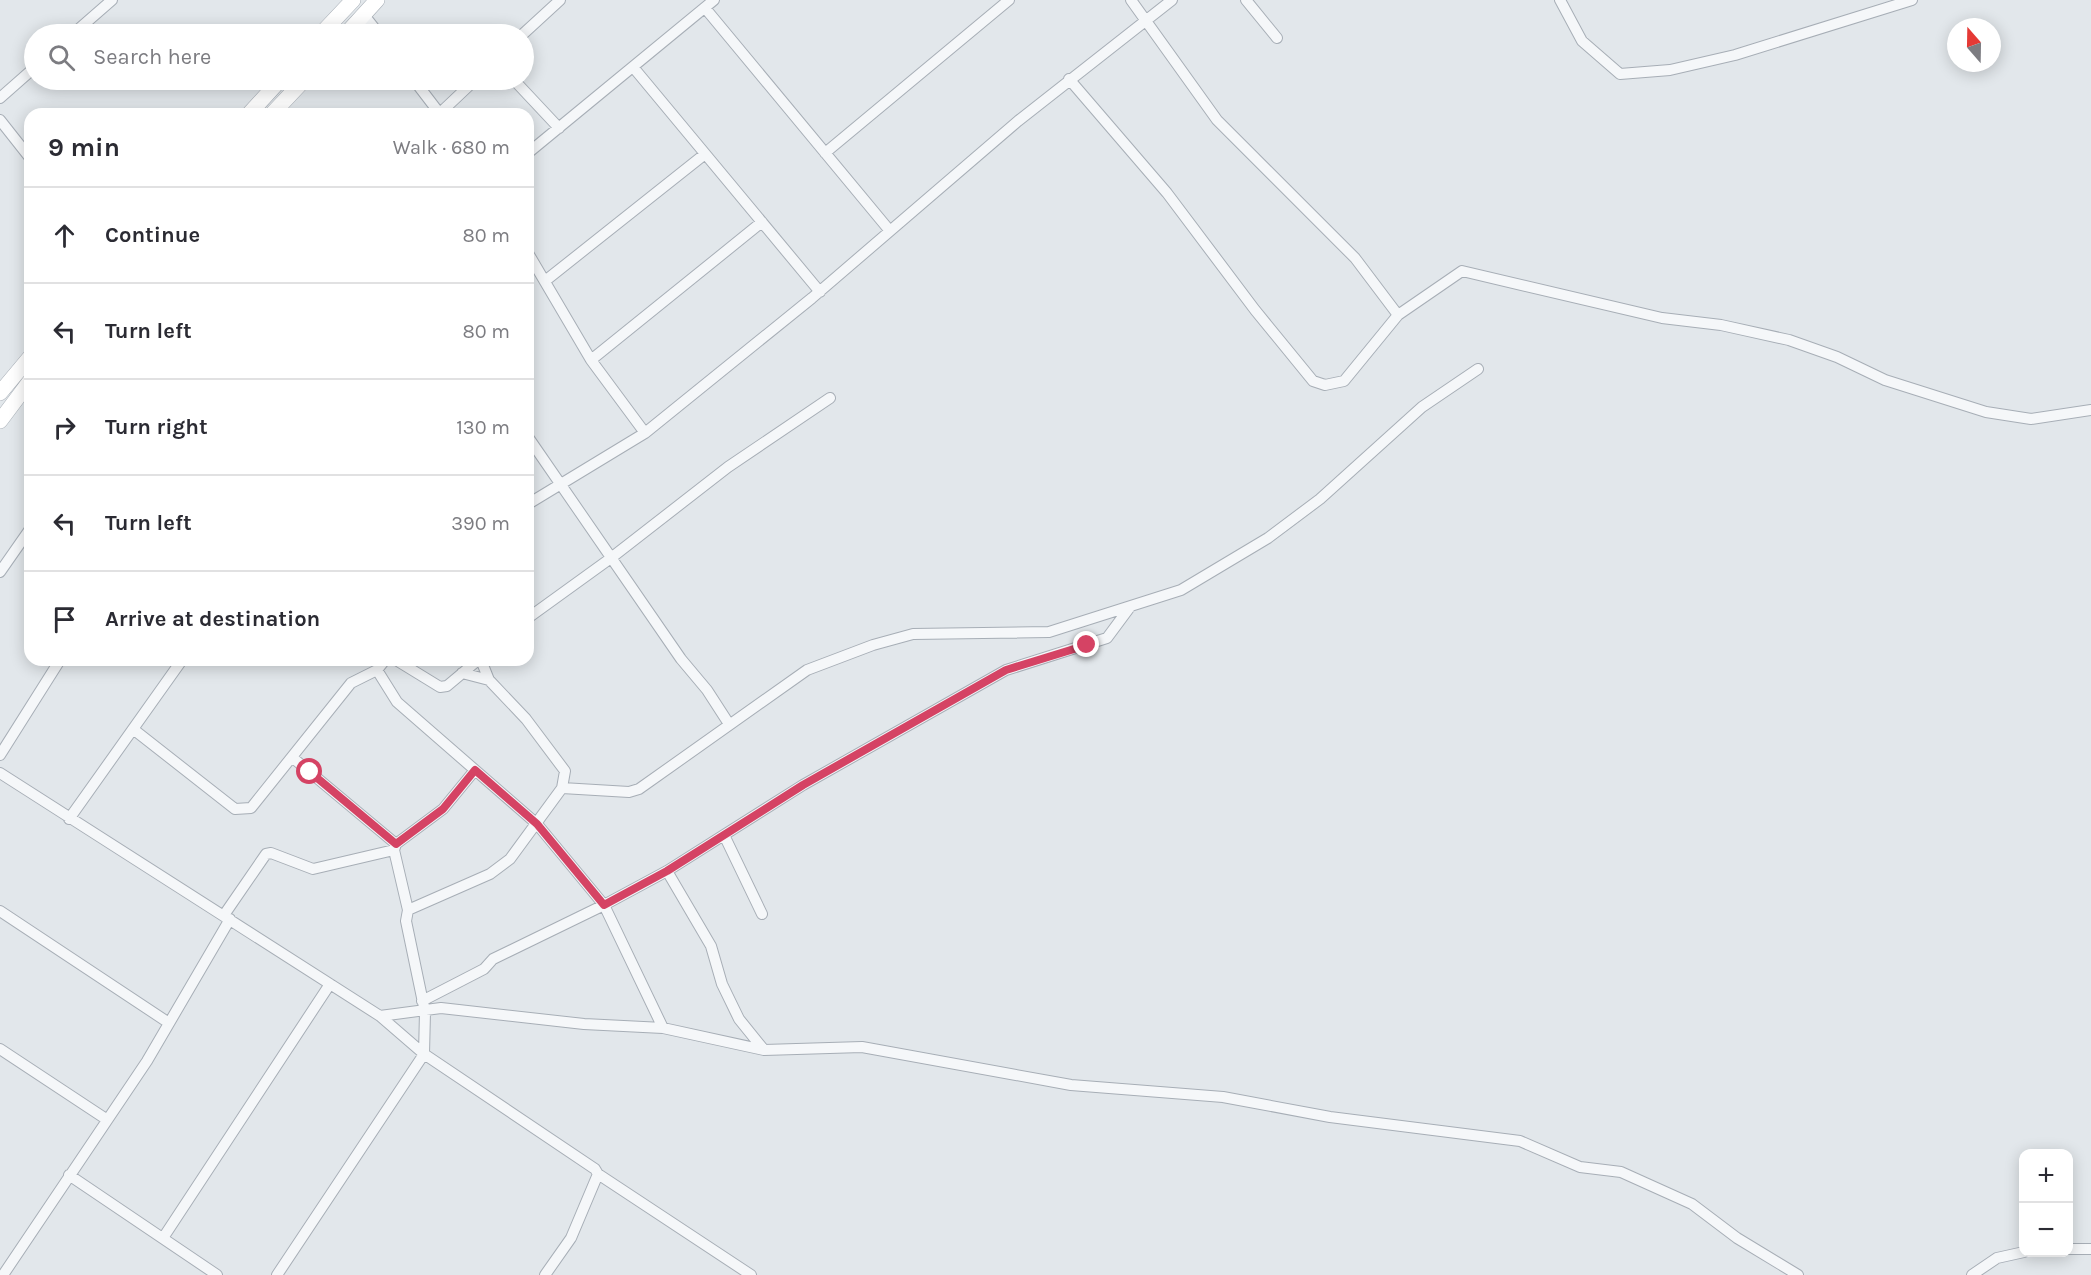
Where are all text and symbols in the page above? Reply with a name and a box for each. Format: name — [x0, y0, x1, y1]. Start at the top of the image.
north arrow — [1947, 18, 2001, 72]
search box — [24, 24, 534, 90]
icon: search — [45, 41, 78, 74]
text: Search here — [93, 44, 211, 70]
text: 9 min — [48, 132, 120, 163]
text: Walk · 680 m — [393, 136, 510, 159]
icon: ahead — [48, 219, 81, 252]
text: Continue — [105, 222, 200, 248]
text: 80 m — [462, 224, 510, 247]
icon: left — [48, 315, 81, 348]
text: Turn left — [105, 318, 192, 344]
text: 80 m — [462, 320, 510, 343]
icon: right — [48, 411, 81, 444]
text: Turn right — [105, 414, 208, 440]
text: 130 m — [456, 416, 510, 439]
icon: left — [48, 507, 81, 540]
text: Turn left — [105, 510, 192, 536]
text: 390 m — [451, 512, 510, 535]
icon: arrive — [48, 603, 81, 636]
text: Arrive at destination — [105, 606, 320, 632]
route end — [1073, 631, 1099, 657]
route start — [296, 758, 322, 784]
map controls — [2019, 1149, 2073, 1257]
button: + — [2019, 1149, 2073, 1203]
button: − — [2019, 1203, 2073, 1257]

